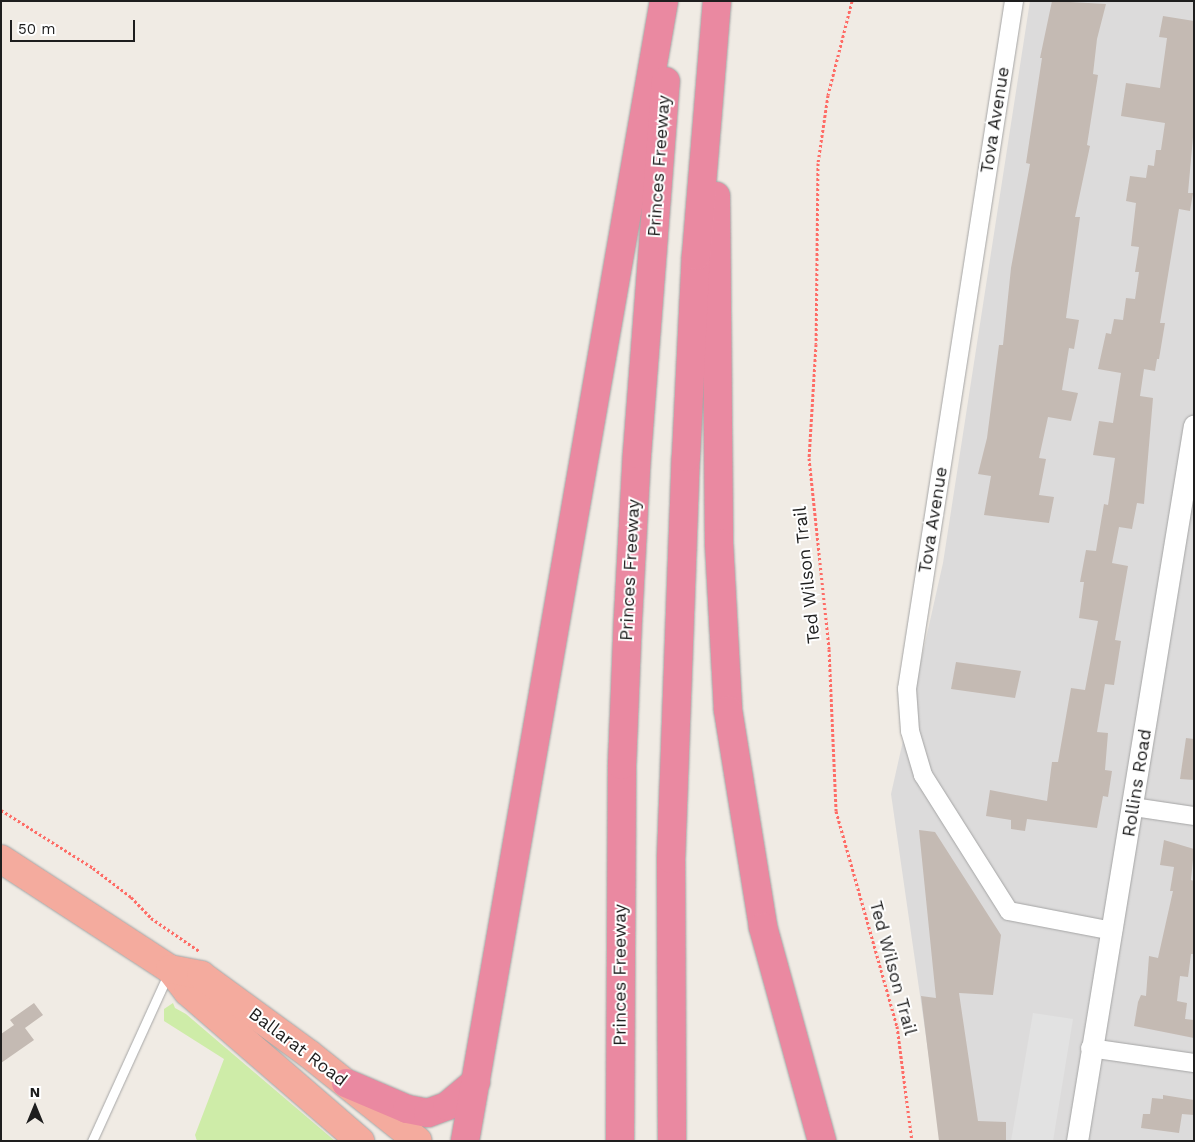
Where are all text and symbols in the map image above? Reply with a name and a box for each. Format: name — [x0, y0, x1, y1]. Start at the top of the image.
scale bar — [12, 10, 138, 42]
text: 50 m — [18, 20, 55, 38]
street label: Tova Avenue — [976, 65, 1014, 175]
street label: Princes Freeway — [643, 94, 675, 238]
street label: Tova Avenue — [914, 465, 952, 575]
street label: Princes Freeway — [615, 499, 645, 641]
street label: Ted Wilson Trail — [789, 505, 825, 645]
street label: Rollins Road — [1118, 727, 1156, 839]
street label: Ted Wilson Trail — [865, 898, 921, 1038]
street label: Princes Freeway — [609, 904, 631, 1046]
street label: Ballarat Road — [245, 1003, 351, 1091]
north arrow — [10, 1082, 60, 1132]
text: N — [30, 1084, 40, 1100]

